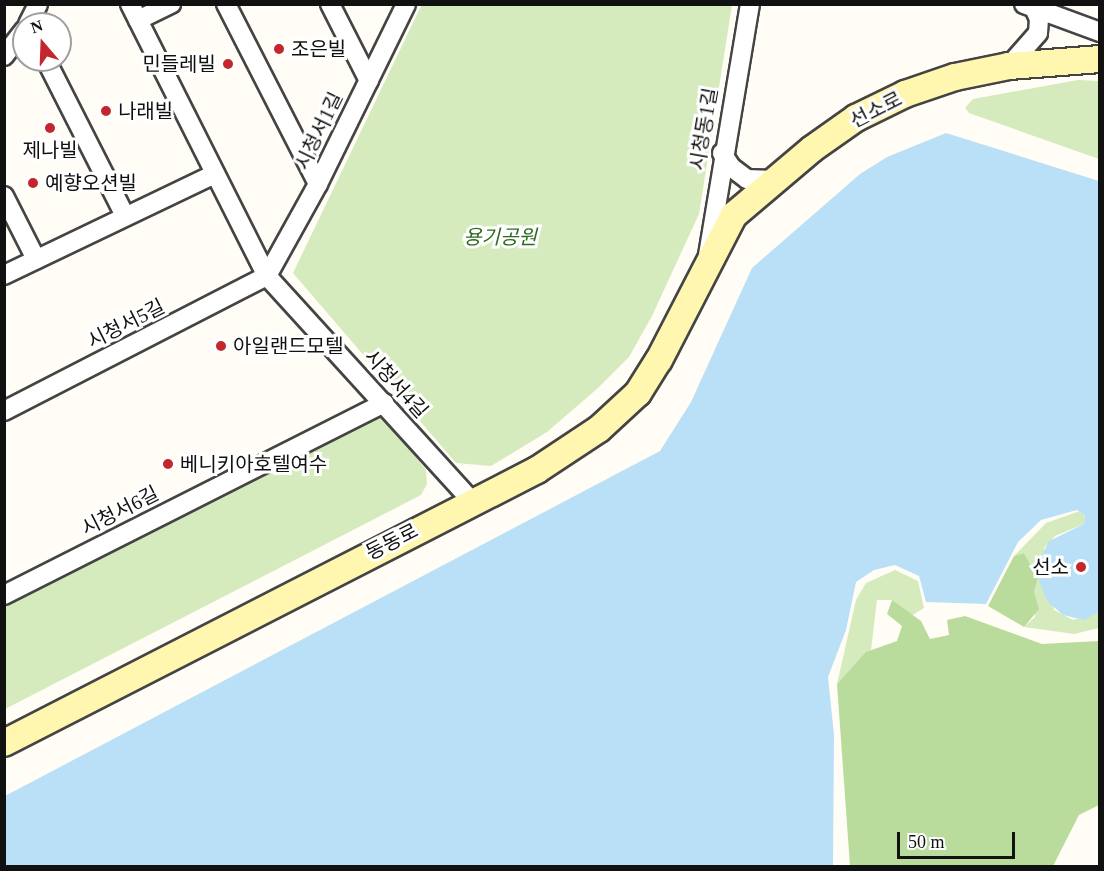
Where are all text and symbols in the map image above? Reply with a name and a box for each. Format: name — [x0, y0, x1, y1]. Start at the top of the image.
north arrow — [12, 12, 72, 72]
text: N — [28, 16, 45, 36]
place label: 조은빌 — [291, 37, 346, 61]
marker: 조은빌 — [272, 42, 286, 56]
place label: 민들레빌 — [142, 52, 216, 76]
marker: 민들레빌 — [221, 57, 235, 71]
street label: 시청동1길 — [685, 86, 723, 172]
street label: 선소로 — [846, 87, 906, 133]
street label: 시청서1길 — [290, 88, 348, 174]
place label: 나래빌 — [118, 99, 173, 123]
marker: 나래빌 — [99, 104, 113, 118]
marker: 제나빌 — [43, 121, 57, 135]
place label: 제나빌 — [22, 138, 78, 162]
place label: 예향오션빌 — [45, 171, 137, 195]
marker: 예향오션빌 — [26, 176, 40, 190]
park label: 용기공원 — [463, 225, 537, 249]
street label: 시청서5길 — [83, 294, 169, 354]
place label: 아일랜드모텔 — [233, 334, 343, 358]
marker: 아일랜드모텔 — [214, 339, 228, 353]
street label: 시청서4길 — [359, 345, 433, 423]
place label: 베니키아호텔여수 — [180, 452, 327, 476]
marker: 베니키아호텔여수 — [161, 457, 175, 471]
street label: 시청서6길 — [77, 481, 163, 541]
street label: 동동로 — [362, 519, 422, 565]
place label: 선소 — [1032, 555, 1069, 579]
marker: 선소 — [1074, 560, 1088, 574]
scale bar — [900, 820, 1018, 858]
text: 50 m — [908, 832, 945, 852]

